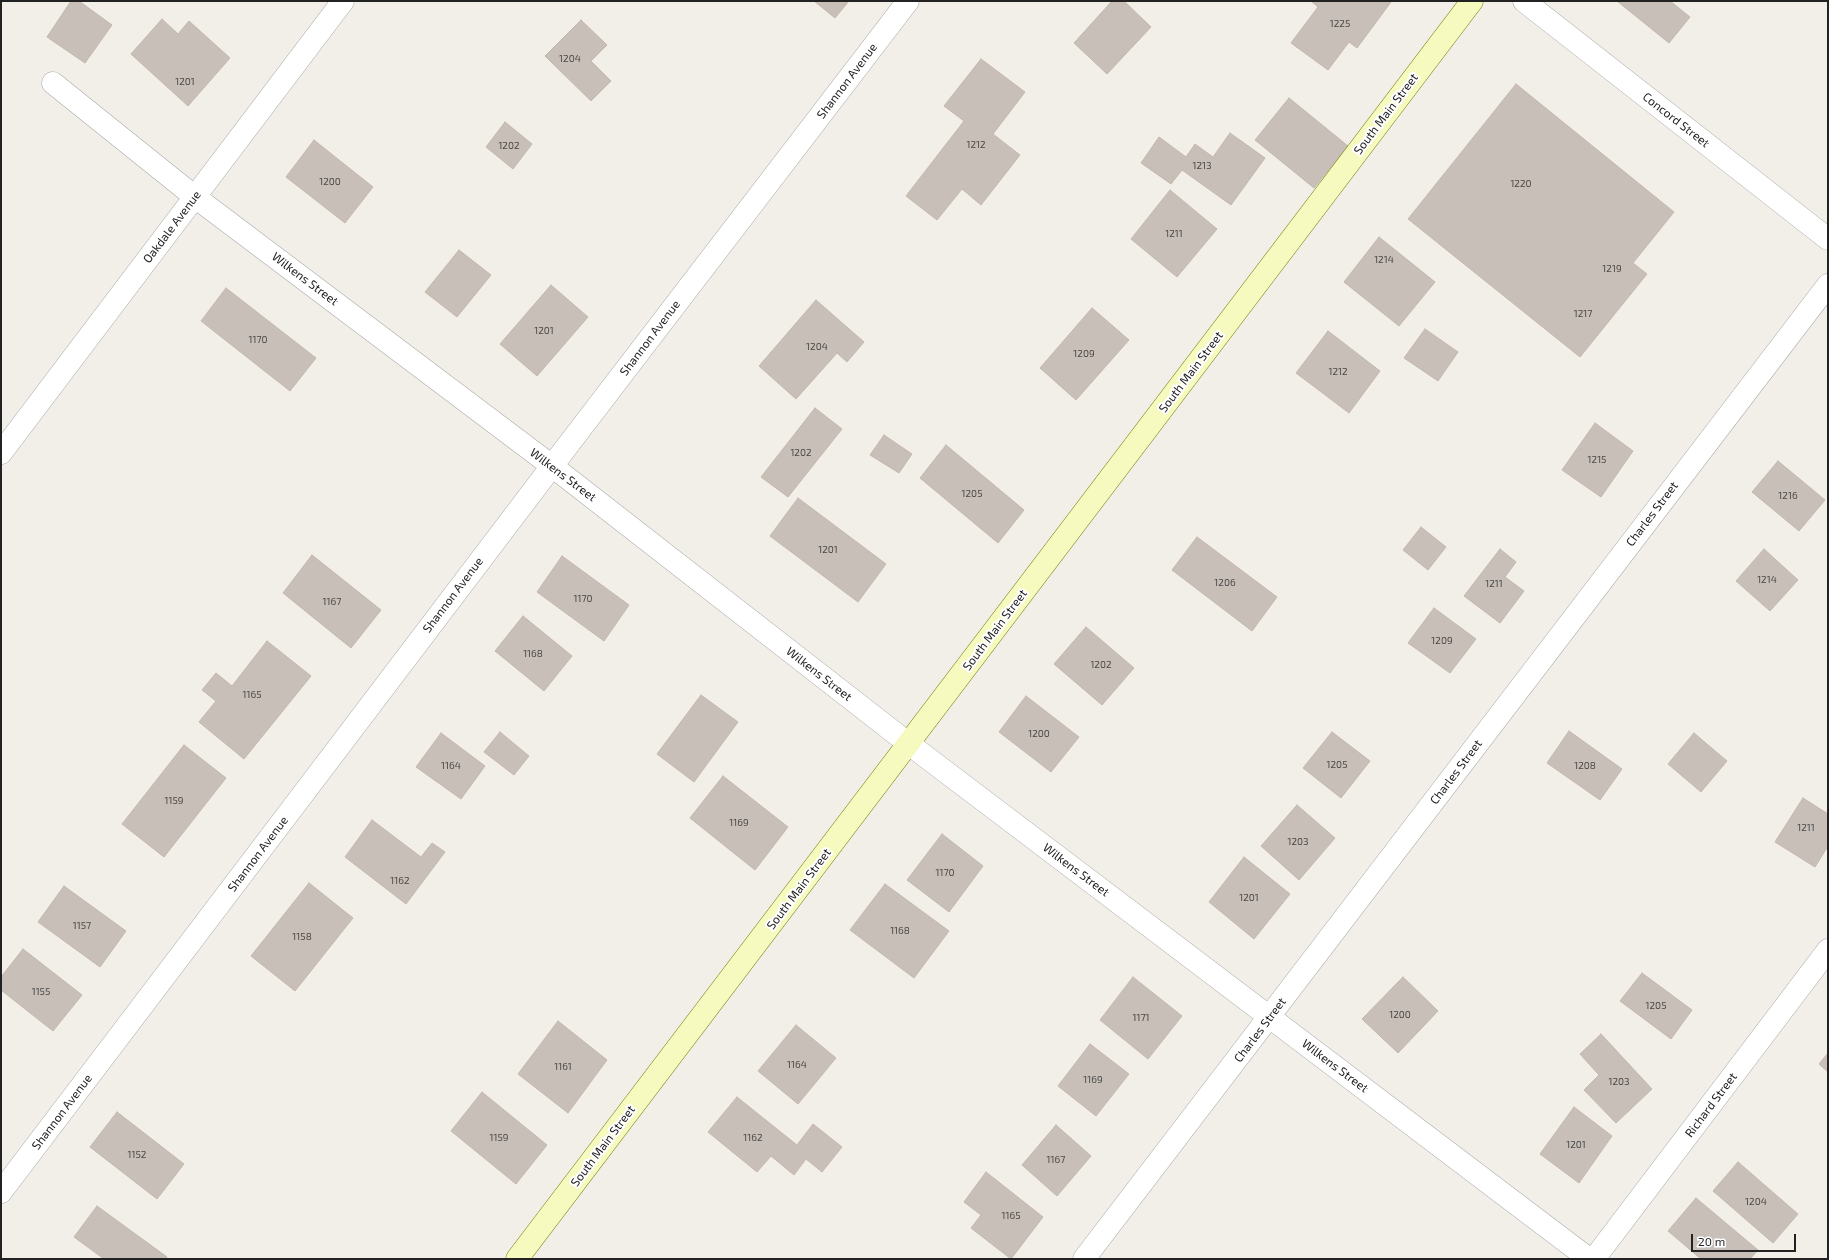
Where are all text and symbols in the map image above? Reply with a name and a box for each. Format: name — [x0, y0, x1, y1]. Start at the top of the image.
house number: 1225 — [1330, 18, 1350, 30]
street label: Shannon Avenue — [814, 40, 880, 122]
house number: 1204 — [559, 53, 581, 65]
street label: South Main Street — [1351, 71, 1421, 157]
house number: 1201 — [175, 76, 195, 88]
street label: Concord Street — [1640, 89, 1712, 151]
house number: 1212 — [966, 139, 986, 151]
house number: 1202 — [498, 140, 520, 152]
house number: 1213 — [1192, 160, 1212, 172]
house number: 1200 — [319, 176, 341, 188]
house number: 1220 — [1510, 178, 1532, 190]
street label: Oakdale Avenue — [140, 188, 204, 266]
house number: 1211 — [1165, 228, 1183, 240]
street label: Wilkens Street — [269, 249, 341, 309]
house number: 1214 — [1374, 254, 1394, 266]
house number: 1219 — [1602, 263, 1622, 275]
street label: Shannon Avenue — [617, 297, 683, 379]
house number: 1217 — [1574, 308, 1592, 320]
house number: 1201 — [534, 325, 554, 337]
street label: South Main Street — [1156, 329, 1226, 415]
house number: 1170 — [248, 334, 268, 346]
house number: 1204 — [806, 341, 828, 353]
house number: 1209 — [1073, 348, 1095, 360]
house number: 1212 — [1328, 366, 1348, 378]
street label: Wilkens Street — [527, 445, 599, 505]
house number: 1202 — [790, 447, 812, 459]
house number: 1215 — [1588, 454, 1606, 466]
street label: Charles Street — [1623, 479, 1681, 549]
house number: 1205 — [962, 488, 982, 500]
house number: 1216 — [1778, 490, 1798, 502]
house number: 1201 — [818, 544, 838, 556]
street label: Shannon Avenue — [420, 554, 486, 636]
house number: 1214 — [1757, 574, 1777, 586]
house number: 1206 — [1214, 577, 1236, 589]
house number: 1211 — [1485, 578, 1503, 590]
street label: South Main Street — [960, 587, 1030, 673]
house number: 1170 — [573, 593, 593, 605]
house number: 1167 — [323, 596, 341, 608]
house number: 1209 — [1431, 635, 1453, 647]
street label: Wilkens Street — [783, 644, 855, 704]
house number: 1168 — [523, 648, 543, 660]
house number: 1202 — [1090, 659, 1112, 671]
house number: 1165 — [242, 689, 262, 701]
house number: 1200 — [1028, 728, 1050, 740]
street label: Charles Street — [1427, 737, 1485, 807]
house number: 1205 — [1327, 759, 1347, 771]
house number: 1164 — [441, 760, 461, 772]
house number: 1208 — [1574, 760, 1596, 772]
house number: 1159 — [164, 795, 184, 807]
street label: Shannon Avenue — [225, 813, 291, 895]
house number: 1169 — [729, 817, 749, 829]
house number: 1211 — [1797, 822, 1815, 834]
house number: 1203 — [1287, 836, 1309, 848]
street label: Wilkens Street — [1040, 840, 1112, 900]
street label: South Main Street — [764, 846, 834, 932]
house number: 1170 — [935, 867, 955, 879]
house number: 1162 — [390, 875, 410, 887]
house number: 1201 — [1239, 892, 1259, 904]
house number: 1157 — [73, 920, 91, 932]
house number: 1168 — [890, 925, 910, 937]
house number: 1158 — [292, 931, 312, 943]
house number: 1155 — [32, 986, 50, 998]
street label: Charles Street — [1231, 995, 1289, 1065]
house number: 1205 — [1646, 1000, 1666, 1012]
house number: 1200 — [1389, 1009, 1411, 1021]
house number: 1171 — [1132, 1012, 1150, 1024]
street label: Wilkens Street — [1299, 1036, 1371, 1096]
house number: 1164 — [787, 1059, 807, 1071]
house number: 1161 — [554, 1061, 572, 1073]
street label: Richard Street — [1682, 1070, 1740, 1140]
street label: Shannon Avenue — [29, 1071, 95, 1153]
house number: 1169 — [1083, 1074, 1103, 1086]
house number: 1203 — [1608, 1076, 1630, 1088]
street label: South Main Street — [568, 1103, 638, 1189]
house number: 1159 — [489, 1132, 509, 1144]
house number: 1162 — [743, 1132, 763, 1144]
house number: 1201 — [1566, 1139, 1586, 1151]
house number: 1152 — [128, 1149, 146, 1161]
house number: 1167 — [1047, 1154, 1065, 1166]
house number: 1204 — [1745, 1196, 1767, 1208]
house number: 1165 — [1001, 1210, 1021, 1222]
scale bar — [1693, 1226, 1798, 1252]
text: 20 m — [1698, 1234, 1725, 1248]

